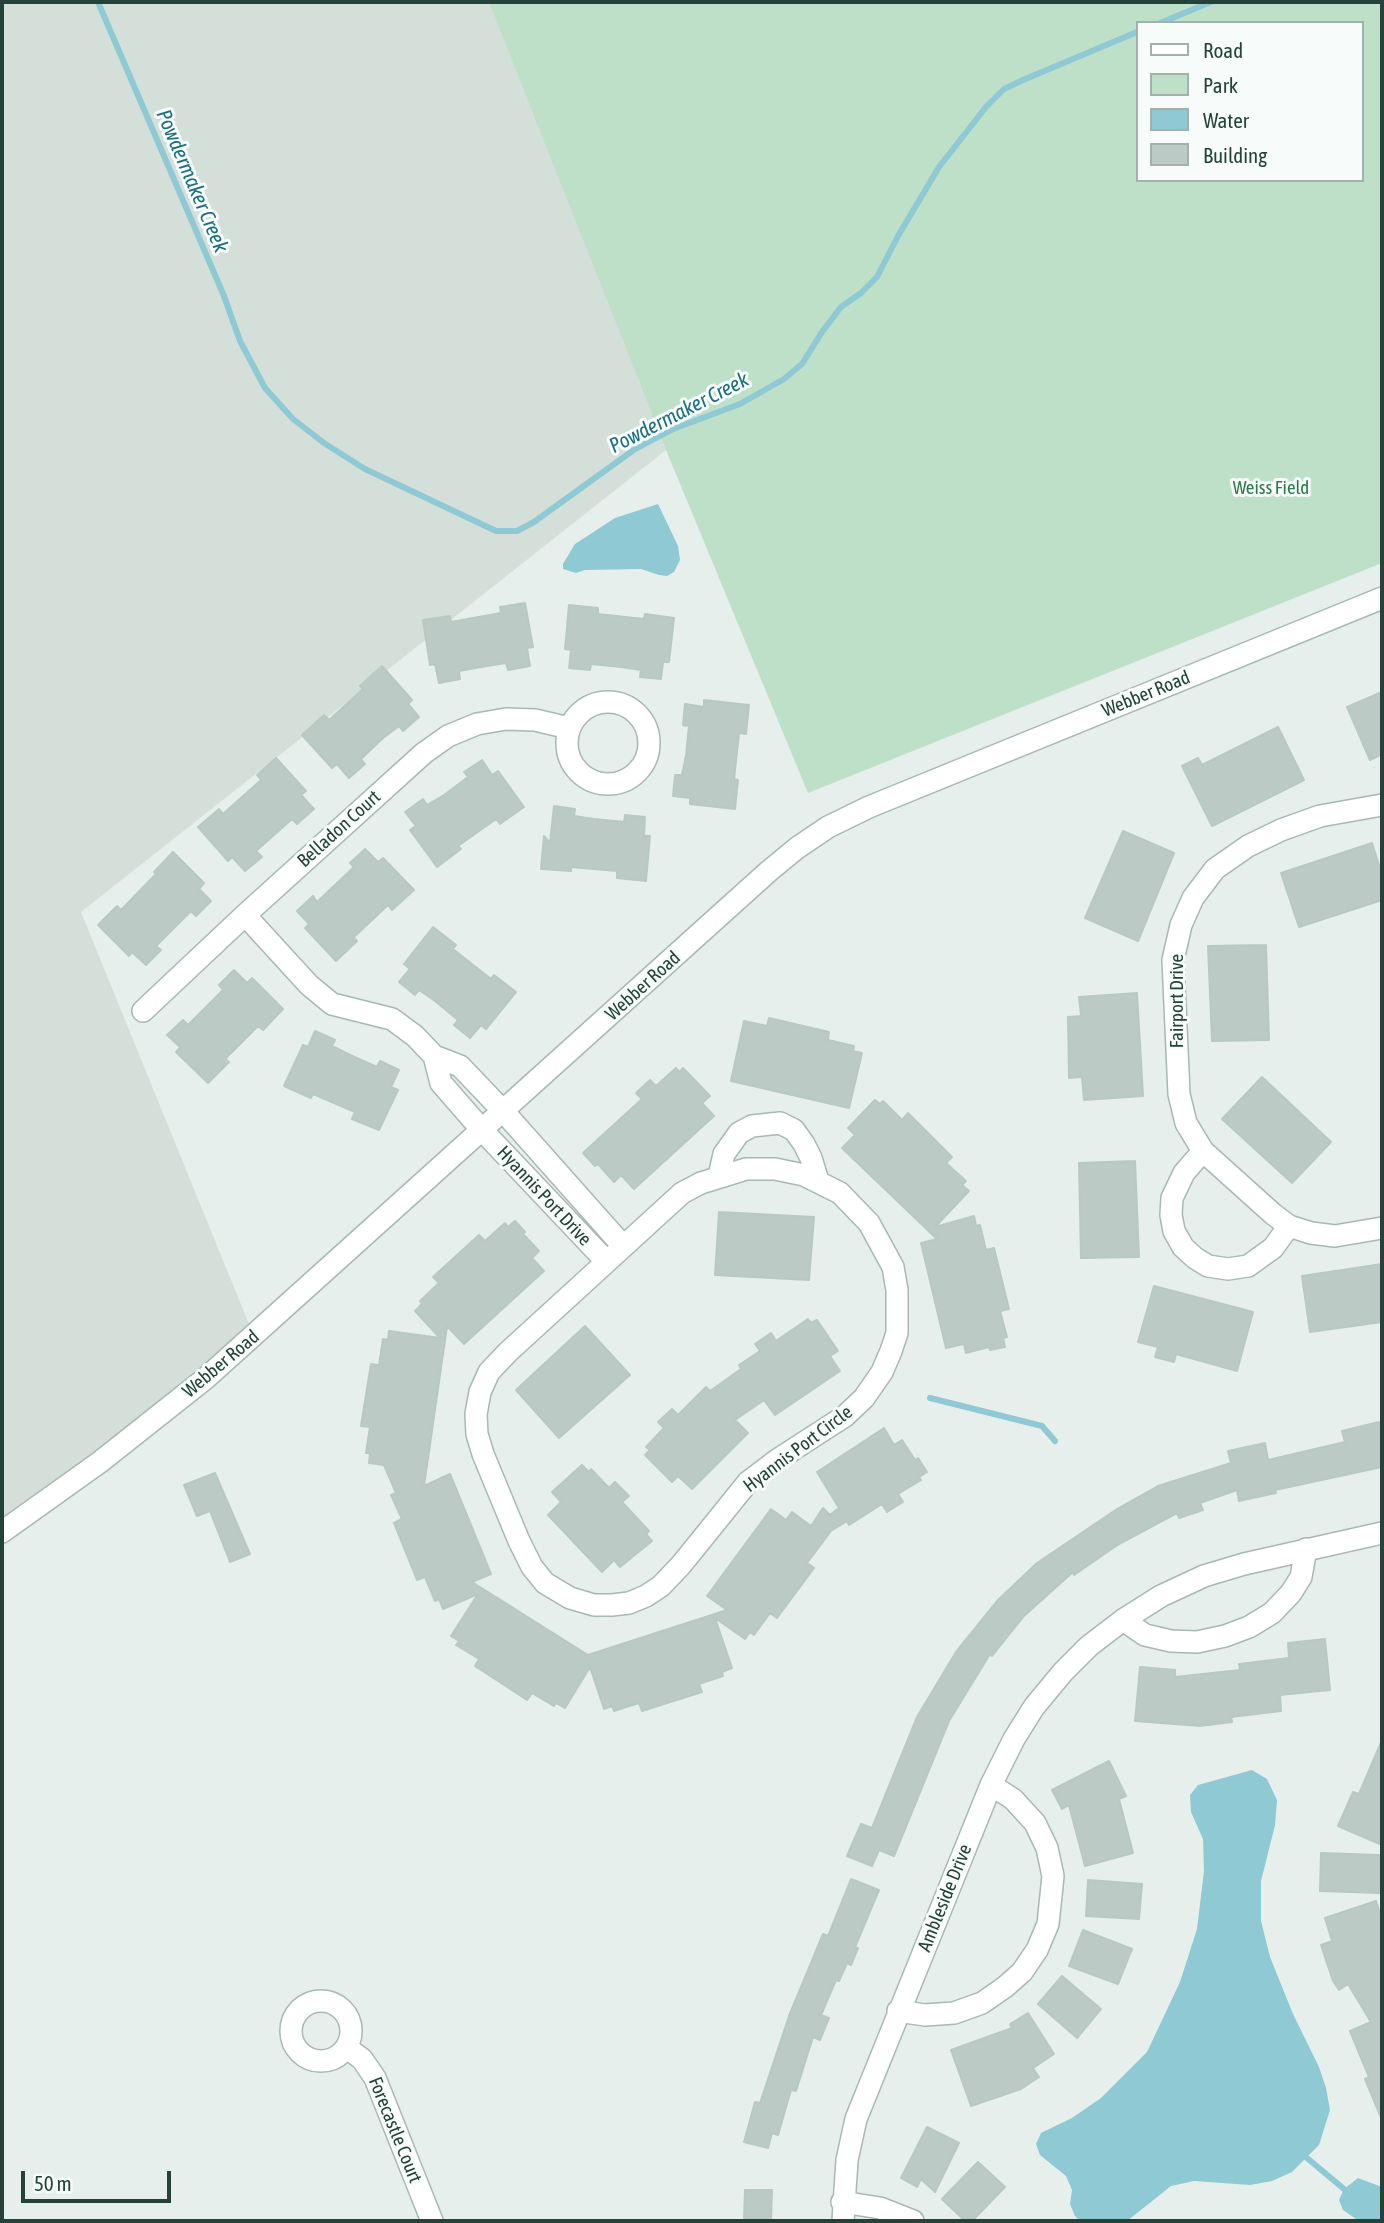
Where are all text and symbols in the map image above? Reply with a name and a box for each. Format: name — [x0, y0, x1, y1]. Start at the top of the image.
legend — [1136, 21, 1363, 182]
text: Road — [1203, 38, 1243, 62]
text: Park — [1203, 73, 1238, 97]
water label: Powdermaker Creek — [151, 106, 233, 256]
text: Water — [1203, 108, 1249, 132]
text: Building — [1203, 143, 1267, 167]
water label: Powdermaker Creek — [605, 367, 753, 459]
park label: Weiss Field — [1233, 477, 1309, 499]
street label: Webber Road — [1099, 666, 1193, 722]
street label: Belladon Court — [293, 786, 385, 872]
street label: Webber Road — [601, 946, 685, 1026]
street label: Fairport Drive — [1166, 954, 1188, 1048]
street label: Hyannis Port Drive — [492, 1141, 596, 1251]
street label: Webber Road — [178, 1325, 264, 1403]
street label: Hyannis Port Circle — [739, 1401, 857, 1497]
street label: Ambleside Drive — [913, 1841, 977, 1955]
street label: Forecastle Court — [363, 2074, 427, 2186]
scale bar — [24, 2156, 175, 2200]
text: 50 m — [34, 2171, 72, 2195]

